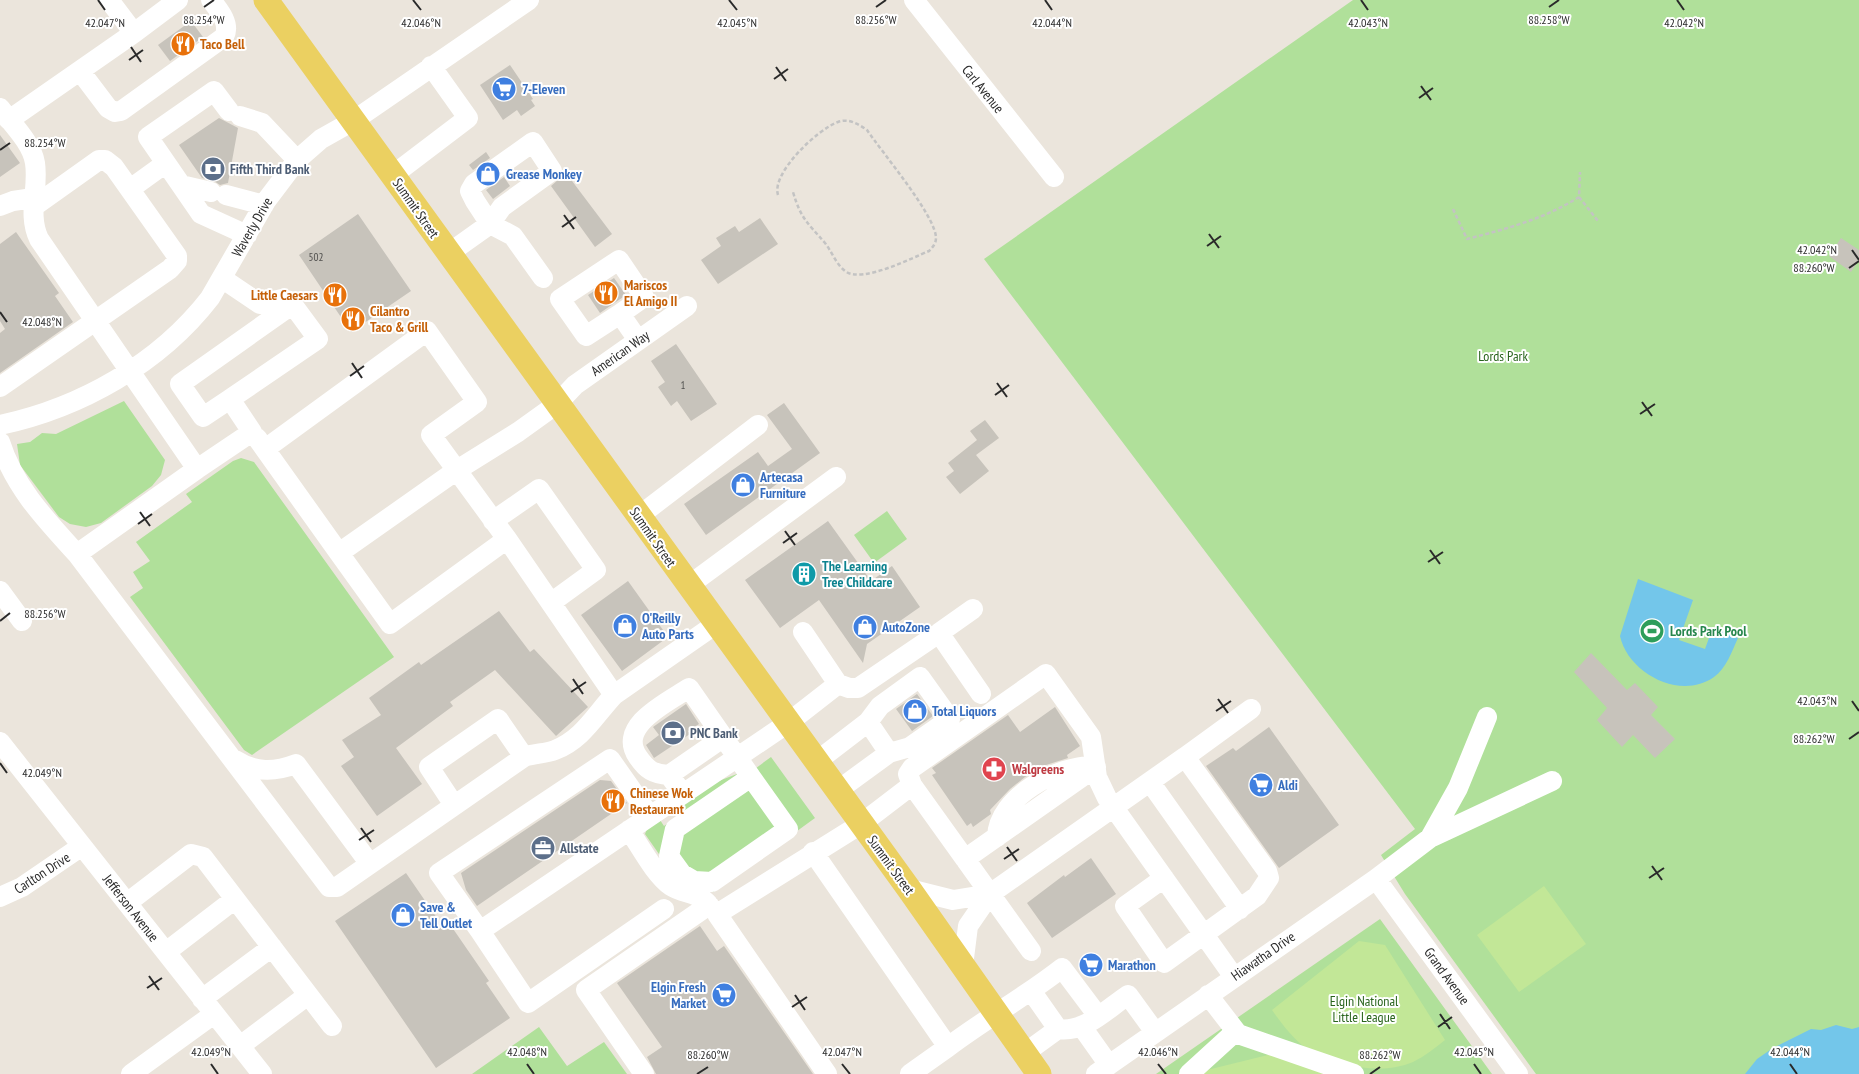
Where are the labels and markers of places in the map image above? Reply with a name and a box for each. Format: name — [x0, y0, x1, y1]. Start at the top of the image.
restaurant icon: Taco Bell — [170, 31, 196, 57]
place label: Taco Bell — [200, 35, 245, 53]
supermarket icon: 7-Eleven — [491, 76, 517, 102]
place label: 7-Eleven — [522, 80, 565, 98]
bank icon: Fifth Third Bank — [200, 156, 226, 182]
place label: Fifth Third Bank — [230, 160, 310, 178]
shop icon: Grease Monkey — [475, 161, 501, 187]
place label: Grease Monkey — [506, 165, 582, 183]
place label: Mariscos El Amigo II — [624, 276, 677, 310]
restaurant icon: Mariscos El Amigo II — [593, 280, 619, 306]
restaurant icon: Little Caesars — [322, 282, 348, 308]
place label: Little Caesars — [251, 286, 318, 304]
place label: Cilantro Taco & Grill — [370, 302, 429, 336]
restaurant icon: Cilantro Taco & Grill — [340, 306, 366, 332]
place label: Artecasa Furniture — [759, 468, 806, 502]
shop icon: Artecasa Furniture — [730, 472, 756, 498]
place label: The Learning Tree Childcare — [822, 557, 892, 591]
building icon: The Learning Tree Childcare — [791, 561, 817, 587]
place label: O'Reilly Auto Parts — [641, 609, 694, 643]
shop icon: O'Reilly Auto Parts — [612, 613, 638, 639]
shop icon: AutoZone — [852, 614, 878, 640]
place label: AutoZone — [881, 618, 930, 636]
sports icon: Lords Park Pool — [1639, 618, 1665, 644]
place label: Lords Park Pool — [1670, 622, 1747, 640]
shop icon: Total Liquors — [902, 698, 928, 724]
place label: Total Liquors — [932, 702, 996, 720]
bank icon: PNC Bank — [660, 720, 686, 746]
place label: PNC Bank — [690, 724, 738, 742]
pharmacy icon: Walgreens — [981, 756, 1007, 782]
place label: Walgreens — [1011, 760, 1064, 778]
supermarket icon: Aldi — [1248, 772, 1274, 798]
place label: Aldi — [1277, 776, 1298, 794]
place label: Chinese Wok Restaurant — [630, 784, 693, 818]
restaurant icon: Chinese Wok Restaurant — [600, 788, 626, 814]
office icon: Allstate — [530, 835, 556, 861]
place label: Allstate — [559, 839, 599, 857]
place label: Save & Tell Outlet — [420, 898, 472, 932]
shop icon: Save & Tell Outlet — [390, 902, 416, 928]
supermarket icon: Marathon — [1078, 952, 1104, 978]
place label: Marathon — [1108, 956, 1156, 974]
place label: Elgin Fresh Market — [651, 978, 706, 1012]
supermarket icon: Elgin Fresh Market — [711, 982, 737, 1008]

